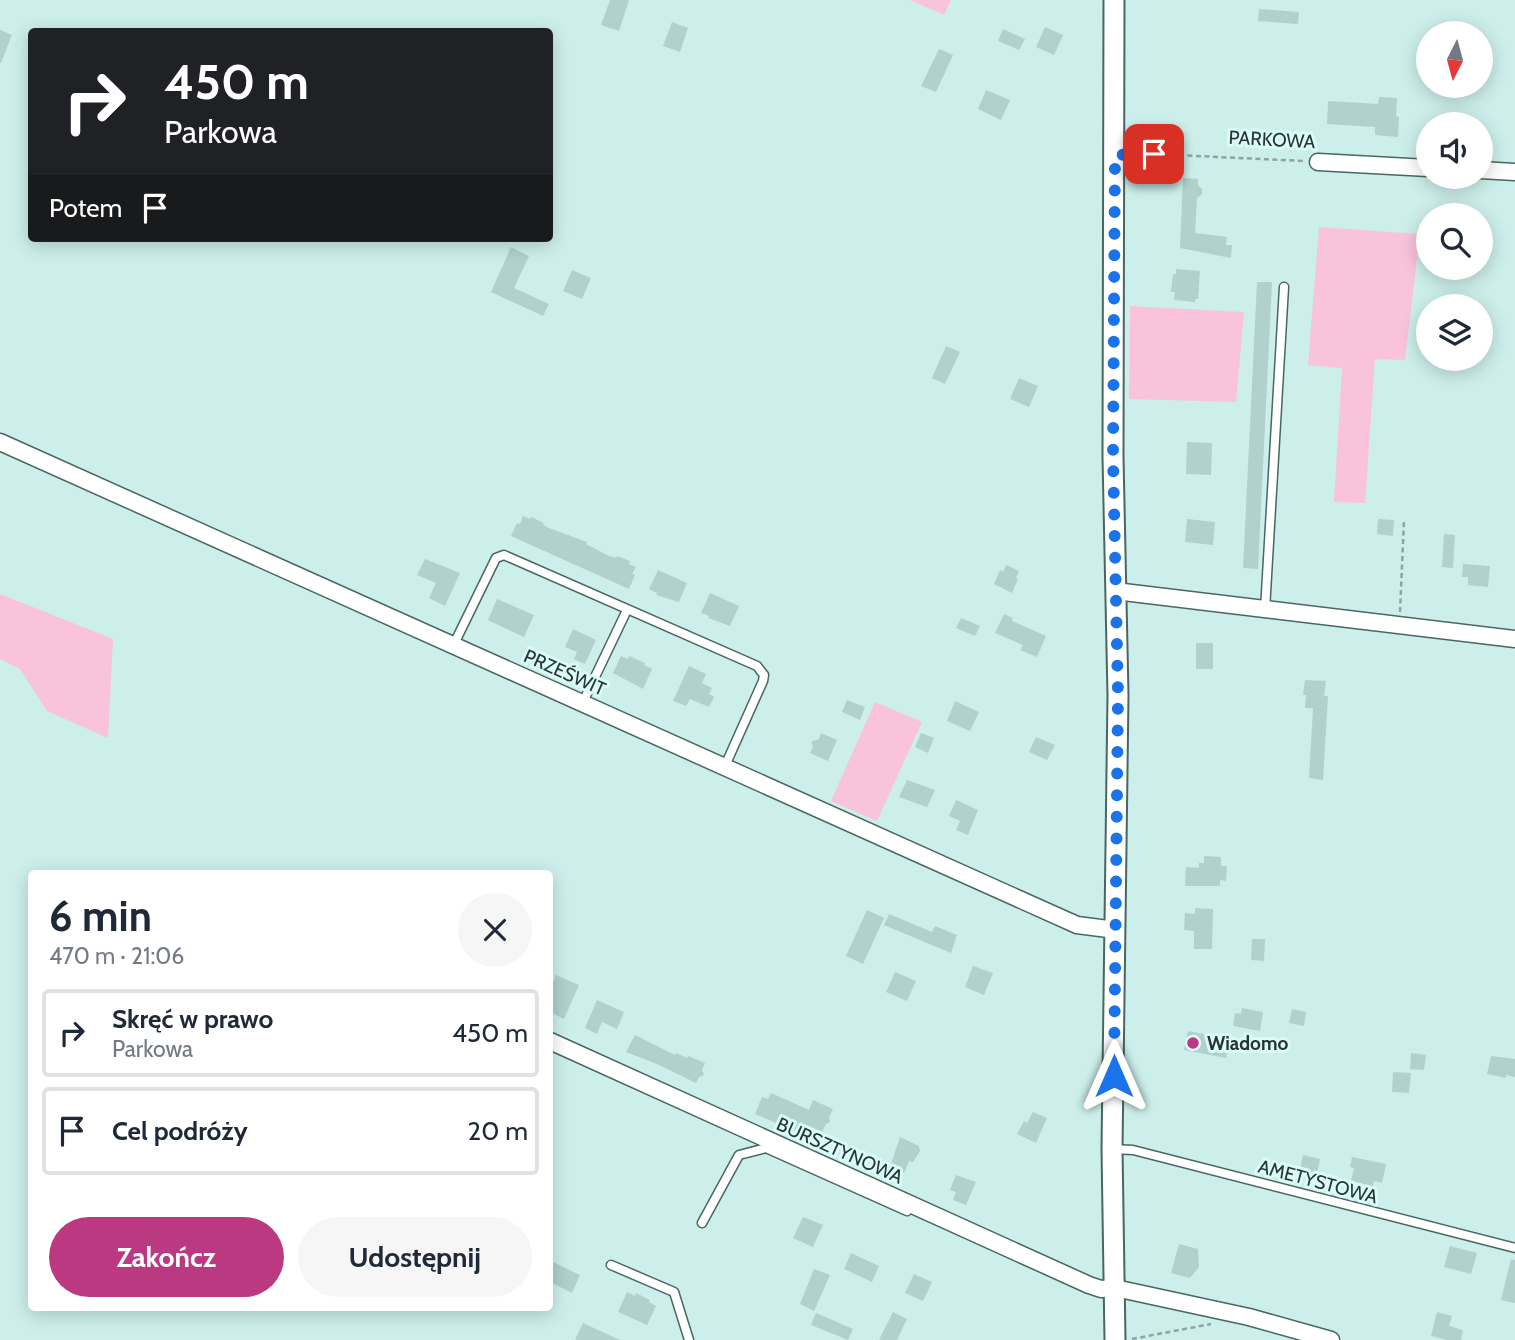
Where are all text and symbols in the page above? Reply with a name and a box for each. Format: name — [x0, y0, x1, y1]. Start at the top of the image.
north arrow — [1416, 21, 1493, 98]
map controls — [1416, 21, 1493, 371]
text: 450 m — [164, 52, 309, 111]
icon: right — [49, 56, 140, 147]
text: Parkowa — [164, 112, 277, 151]
button: sound — [1416, 112, 1493, 189]
pin — [1124, 124, 1184, 184]
street label: PARKOWA — [1228, 126, 1316, 153]
icon: arrive — [1135, 135, 1173, 173]
icon: arrive — [136, 189, 174, 227]
text: Potem — [49, 192, 122, 224]
button: search — [1416, 203, 1493, 280]
button: layers — [1416, 294, 1493, 371]
street label: PRZEŚWIT — [520, 643, 610, 701]
text: 6 min — [49, 890, 152, 942]
button: close — [458, 893, 532, 967]
text: 470 m · 21:06 — [49, 942, 184, 970]
text: Skręć w prawo — [112, 1003, 273, 1035]
icon: right — [53, 1014, 91, 1052]
text: 450 m — [452, 1017, 528, 1049]
place label: Wiadomo — [1207, 1032, 1288, 1055]
text: Parkowa — [112, 1035, 193, 1063]
marker: Wiadomo — [1185, 1035, 1201, 1051]
position arrow — [1077, 1039, 1151, 1113]
icon: arrive — [53, 1112, 91, 1150]
street label: BURSZTYNOWA — [773, 1112, 907, 1189]
text: Cel podróży — [112, 1115, 248, 1147]
text: 20 m — [468, 1115, 528, 1147]
street label: AMETYSTOWA — [1256, 1154, 1380, 1209]
button: Zakończ — [49, 1217, 284, 1297]
button: Udostępnij — [298, 1217, 532, 1297]

